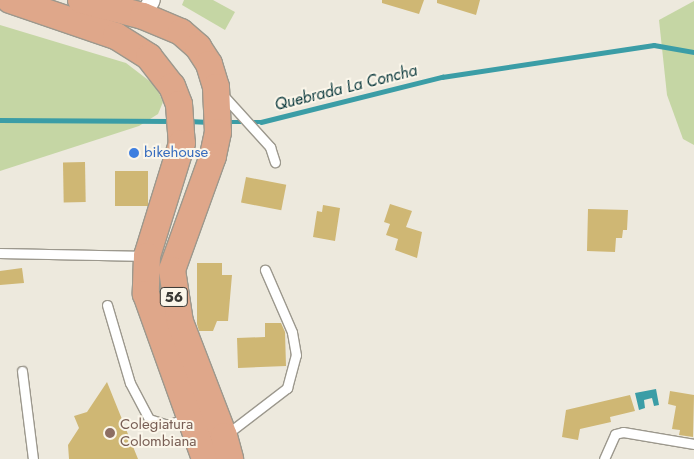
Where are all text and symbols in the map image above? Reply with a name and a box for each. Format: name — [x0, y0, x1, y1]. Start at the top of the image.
water label: Quebrada La Concha — [273, 61, 419, 115]
place label: bikehouse — [144, 144, 208, 162]
marker: bikehouse — [128, 147, 140, 159]
road number: 56 — [159, 286, 189, 308]
place label: Colegiatura Colombiana — [120, 415, 197, 450]
marker: Colegiatura Colombiana — [104, 427, 116, 439]

